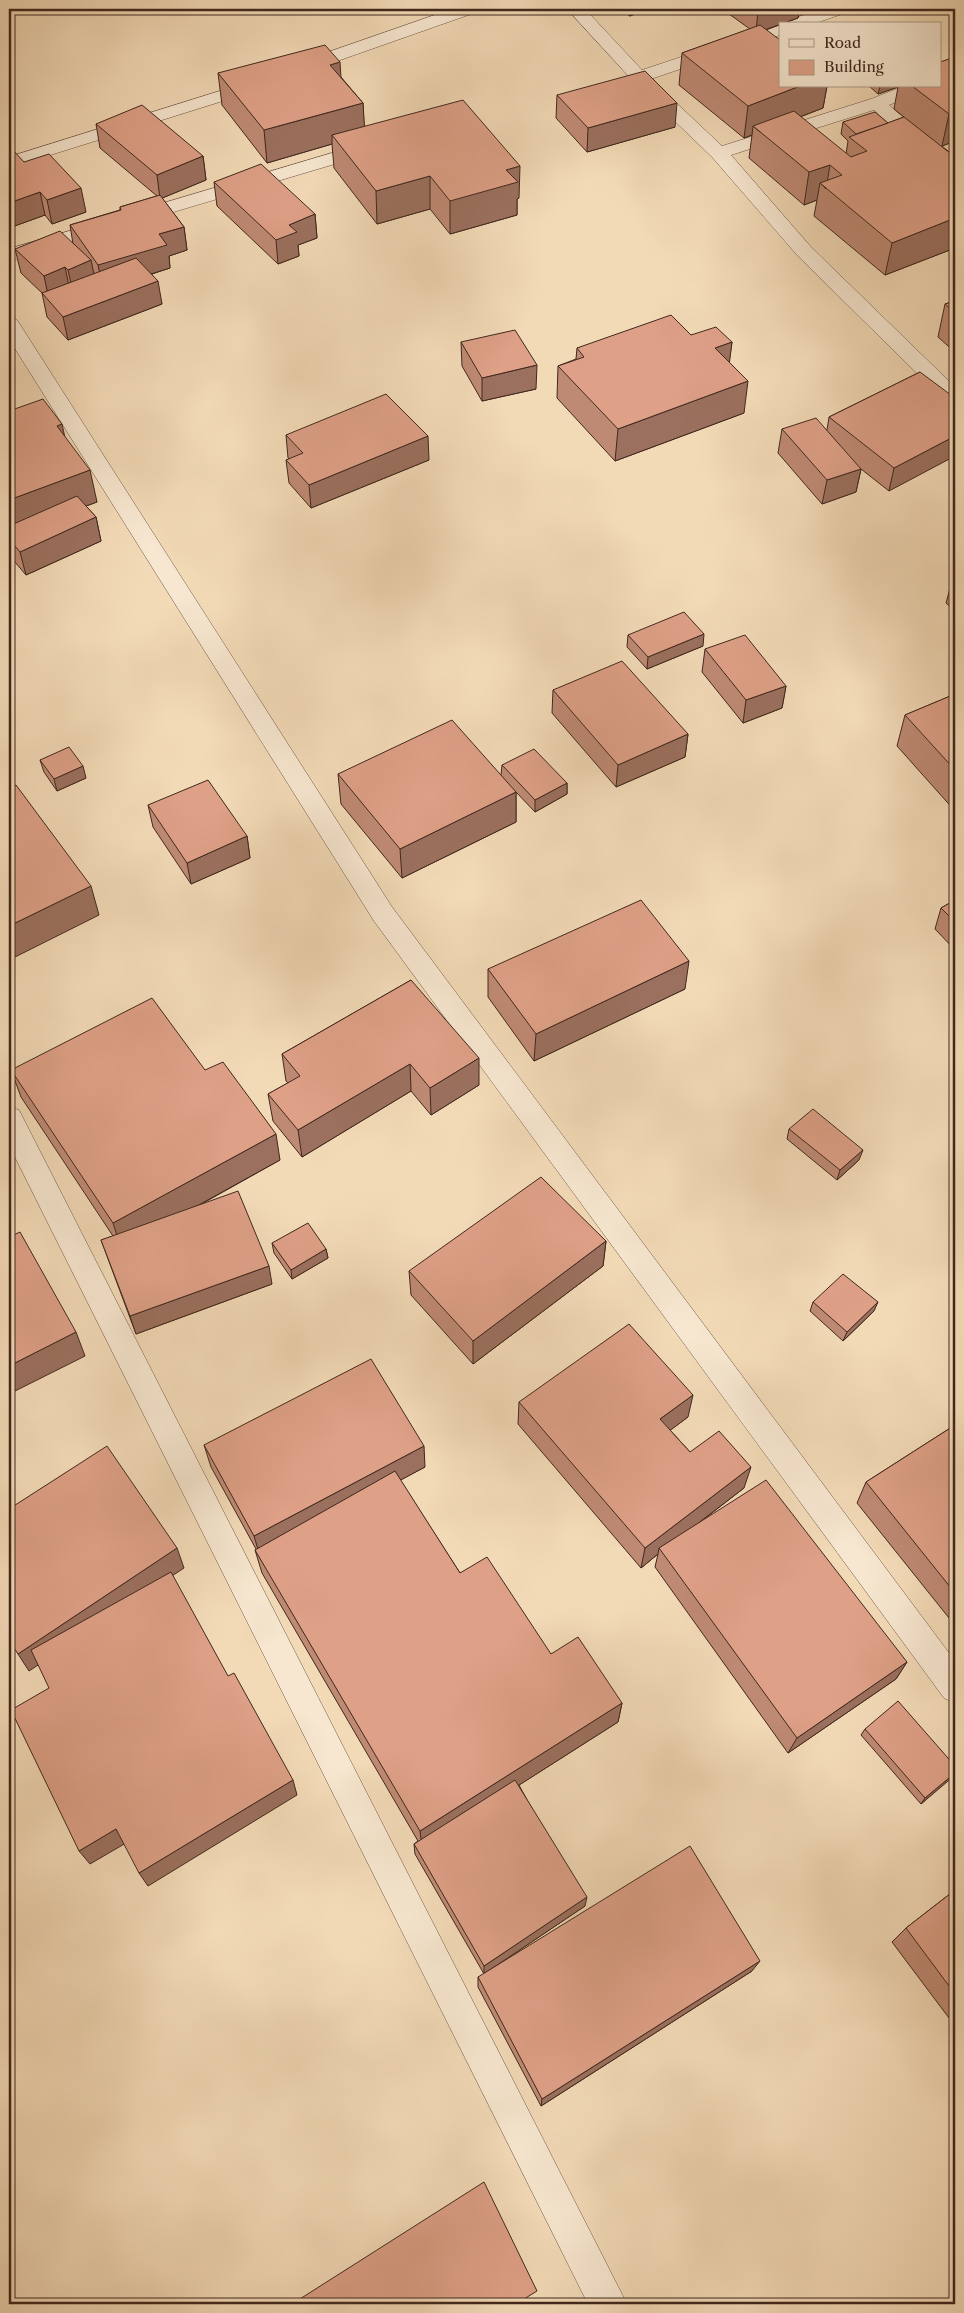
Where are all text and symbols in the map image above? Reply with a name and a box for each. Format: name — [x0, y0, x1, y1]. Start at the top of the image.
legend — [779, 22, 942, 88]
text: Road — [824, 33, 861, 52]
text: Building — [824, 57, 884, 76]

